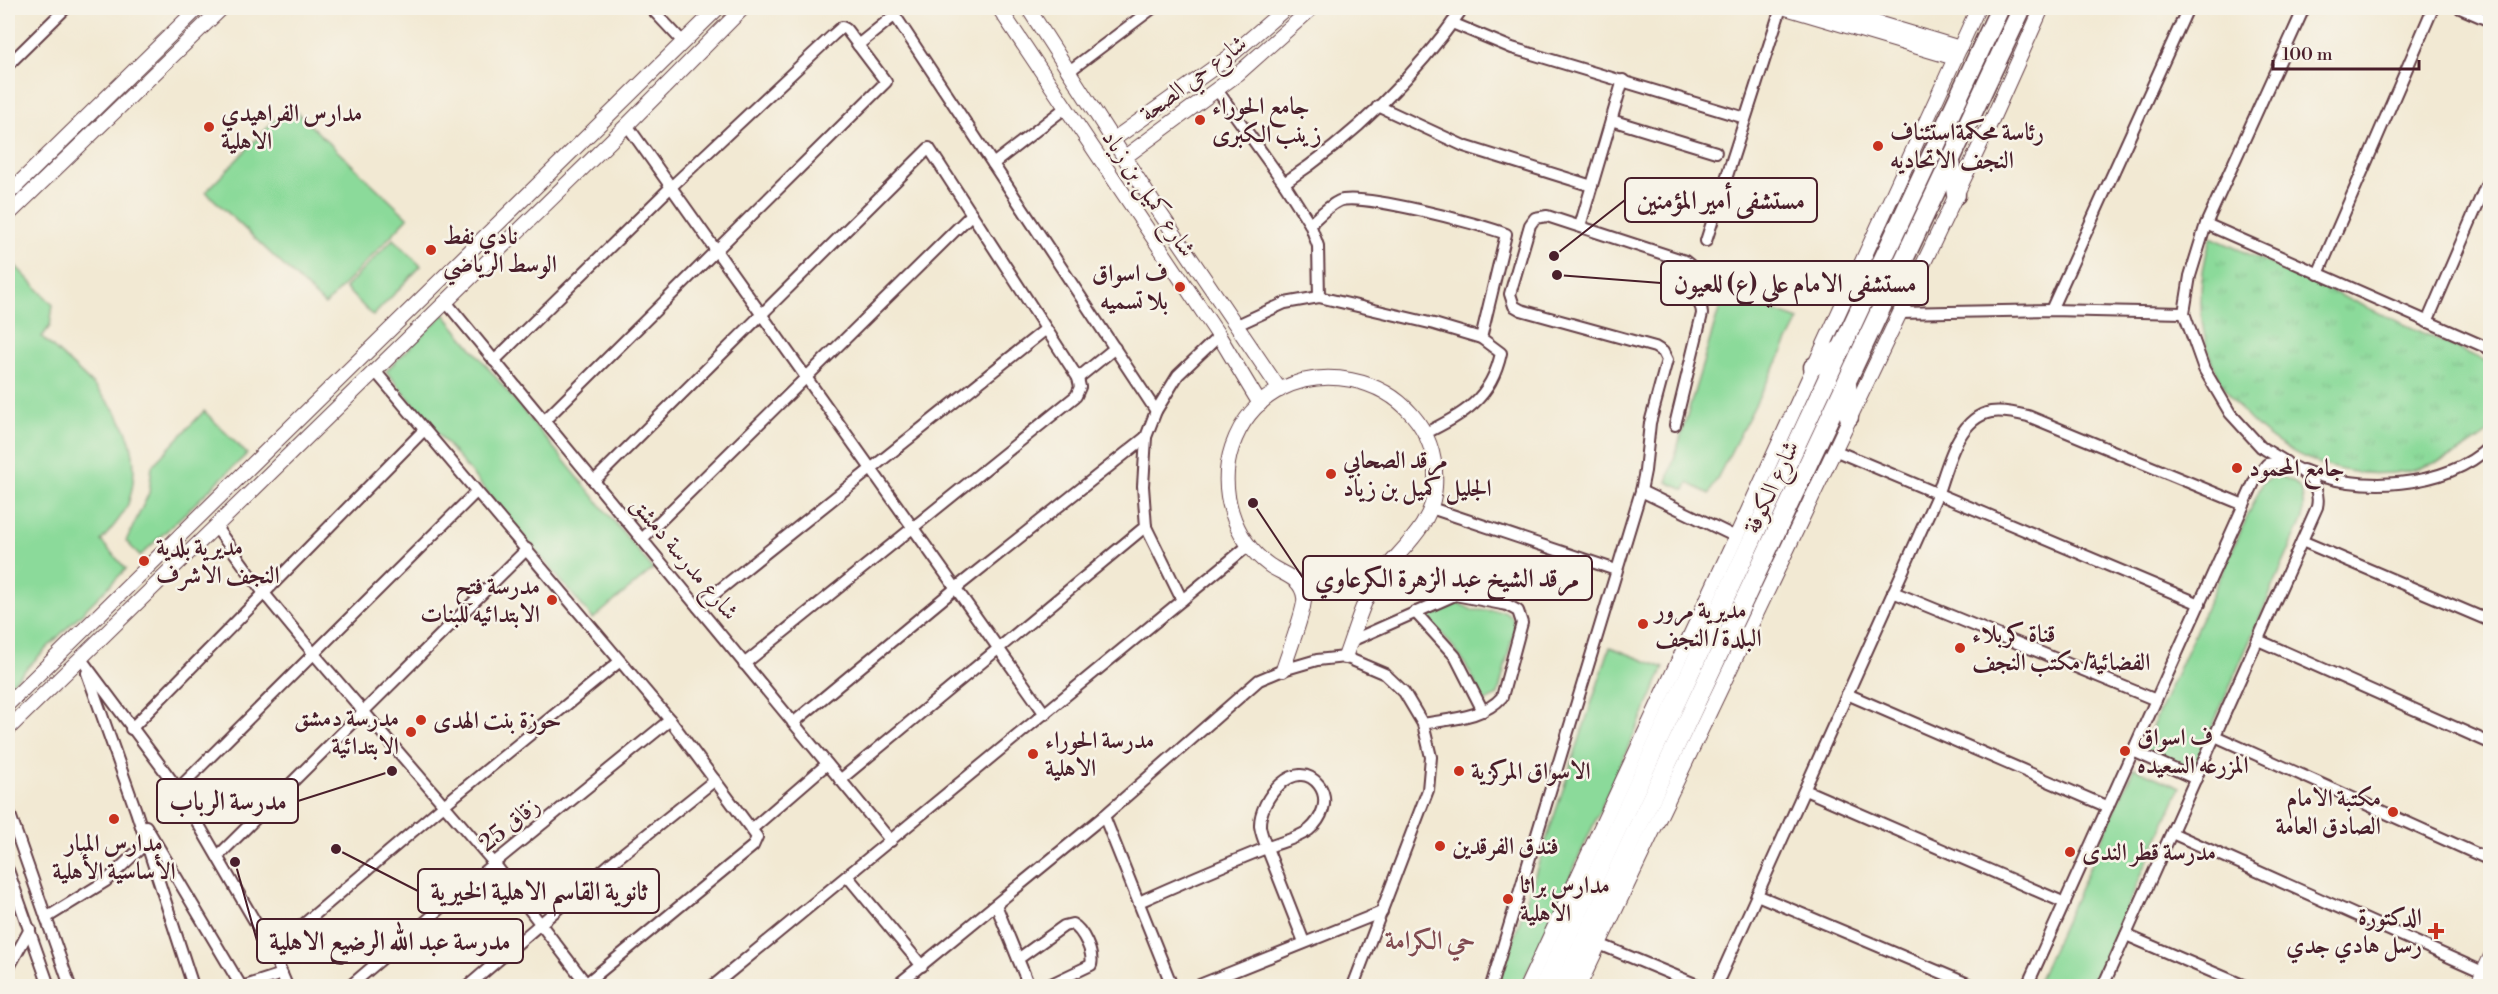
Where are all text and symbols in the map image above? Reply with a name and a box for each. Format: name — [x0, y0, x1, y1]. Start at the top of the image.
street label: شارع حي الصحة — [1134, 29, 1256, 132]
scale bar — [2273, 33, 2418, 71]
text: 100 m — [2282, 43, 2333, 66]
place label: جامع الحوراء زينب الكبرى — [1212, 92, 1322, 150]
place label: مدارس الفراهيدي الاهلية — [221, 99, 362, 157]
marker: جامع الحوراء زينب الكبرى — [1193, 113, 1207, 127]
place label: رئاسة محكمةاستئناف النجف الاتحاديه — [1890, 118, 2044, 176]
marker: مدارس الفراهيدي الاهلية — [202, 120, 216, 134]
street label: شارع كميل بن زياد — [1091, 124, 1202, 265]
marker: رئاسة محكمةاستئناف النجف الاتحاديه — [1871, 139, 1885, 153]
callout: مستشفى أمير المؤمنين — [1625, 178, 1817, 222]
text: مستشفى أمير المؤمنين — [1637, 182, 1805, 220]
place label: نادي نفط الوسط الرياضي — [443, 222, 557, 286]
marker: نادي نفط الوسط الرياضي — [424, 243, 438, 257]
place label: ف اسواق بلا تسميه — [1092, 259, 1168, 317]
callout: مستشفى الامام علي (ع) للعيون — [1661, 261, 1928, 305]
text: مستشفى الامام علي (ع) للعيون — [1673, 268, 1917, 308]
marker: ف اسواق بلا تسميه — [1173, 280, 1187, 294]
street label: شارع الكوفة — [1737, 436, 1810, 540]
place label: مرقد الصحابي الجليل كميل بن زياد — [1342, 446, 1492, 505]
place label: جامع المحمود — [2249, 454, 2345, 490]
marker: جامع المحمود — [2230, 461, 2244, 475]
marker: مرقد الصحابي الجليل كميل بن زياد — [1324, 467, 1338, 481]
street label: شارع مدرسة دمشق — [621, 490, 745, 629]
place label: مديرية بلدية النجف الاشرف — [156, 533, 280, 591]
marker: مديرية بلدية النجف الاشرف — [137, 554, 151, 568]
callout: مرقد الشيخ عبد الزهرة الكرعاوي — [1303, 556, 1592, 600]
text: مرقد الشيخ عبد الزهرة الكرعاوي — [1315, 563, 1579, 602]
place label: مدرسة فتح الابتدائيه للبنات — [420, 572, 540, 630]
marker: مدرسة فتح الابتدائيه للبنات — [545, 593, 559, 607]
place label: مديرية مرور البلدة / النجف — [1652, 596, 1762, 654]
marker: مديرية مرور البلدة / النجف — [1636, 617, 1650, 631]
place label: قناة كربلاء الفضائية/ مكتب النجف — [1972, 620, 2150, 678]
marker: قناة كربلاء الفضائية/ مكتب النجف — [1953, 641, 1967, 655]
place label: مدرسة دمشق الابتدائية — [294, 704, 399, 762]
place label: حوزة بنت الهدى — [433, 706, 562, 736]
marker: حوزة بنت الهدى — [414, 713, 428, 727]
place label: ف اسواق المزرعه السعيده — [2137, 723, 2249, 781]
marker: مدرسة دمشق الابتدائية — [404, 725, 418, 739]
place label: مدرسة الحوراء الاهلية — [1045, 726, 1154, 784]
marker: ف اسواق المزرعه السعيده — [2118, 744, 2132, 758]
marker: مدرسة الحوراء الاهلية — [1026, 747, 1040, 761]
place label: الاسواق المركزية — [1471, 757, 1591, 787]
marker: الاسواق المركزية — [1452, 764, 1466, 778]
callout: مدرسة الرباب — [157, 779, 298, 823]
place label: مكتبة الامام الصادق العامة — [2276, 784, 2381, 842]
text: مدرسة الرباب — [169, 786, 287, 818]
street label: زقاق 25 — [473, 791, 546, 859]
marker: مكتبة الامام الصادق العامة — [2386, 805, 2400, 819]
marker: مدارس الميار الأساسية الأهلية — [107, 812, 121, 826]
place label: مدارس الميار الأساسية الأهلية — [52, 829, 176, 887]
place label: فندق الفرقدين — [1452, 832, 1559, 862]
place label: مدرسة قطر الندى — [2082, 838, 2216, 868]
marker: فندق الفرقدين — [1433, 839, 1447, 853]
marker: مدرسة قطر الندى — [2063, 845, 2077, 859]
callout: ثانوية القاسم الاهلية الخيرية — [418, 869, 659, 913]
place label: مدارس براثا الاهلية — [1520, 871, 1610, 929]
text: ثانوية القاسم الاهلية الخيرية — [431, 876, 649, 917]
marker: مدارس براثا الاهلية — [1501, 892, 1515, 906]
place label: الدكتورة رسل هادي جدي — [2286, 903, 2422, 964]
callout: مدرسة عبد الله الرضيع الاهلية — [257, 919, 523, 963]
text: مدرسة عبد الله الرضيع الاهلية — [269, 921, 511, 965]
marker: الدكتورة رسل هادي جدي — [2427, 922, 2445, 940]
district label: حي الكرامة — [1385, 925, 1475, 962]

